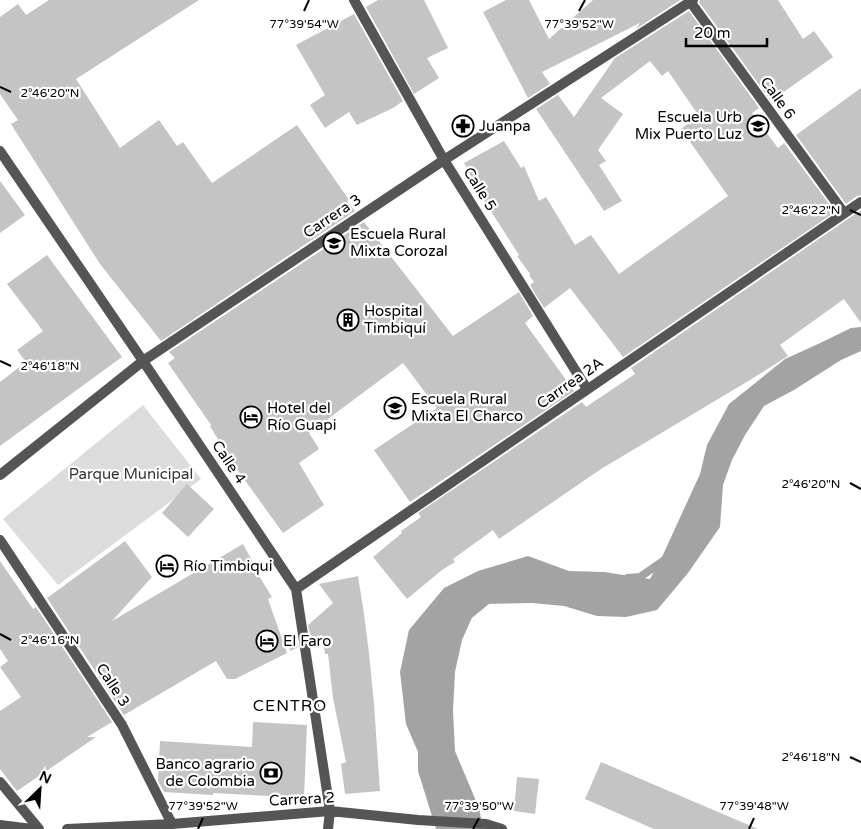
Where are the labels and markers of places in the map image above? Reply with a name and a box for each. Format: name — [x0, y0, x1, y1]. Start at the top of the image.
place label: Escuela Urb Mix Puerto Luz — [635, 108, 742, 143]
pharmacy icon: Juanpa — [451, 114, 475, 138]
school or university icon: Escuela Urb Mix Puerto Luz — [746, 114, 770, 138]
place label: Juanpa — [479, 117, 531, 135]
place label: Escuela Rural Mixta Corozal — [350, 225, 448, 260]
school or university icon: Escuela Rural Mixta Corozal — [322, 231, 346, 255]
place label: Hospital Timbiquí — [364, 302, 426, 337]
building icon: Hospital Timbiquí — [336, 308, 360, 332]
place label: Escuela Rural Mixta El Charco — [411, 390, 523, 425]
school or university icon: Escuela Rural Mixta El Charco — [383, 396, 407, 420]
place label: Hotel del Río Guapi — [267, 399, 337, 434]
hotel icon: Hotel del Río Guapi — [239, 405, 263, 429]
hotel icon: Río Timbiqui — [155, 554, 179, 578]
place label: Río Timbiqui — [183, 557, 272, 575]
hotel icon: El Faro — [255, 629, 279, 653]
place label: El Faro — [283, 632, 331, 650]
place label: Banco agrario de Colombia — [155, 755, 255, 790]
bank icon: Banco agrario de Colombia — [259, 761, 283, 785]

